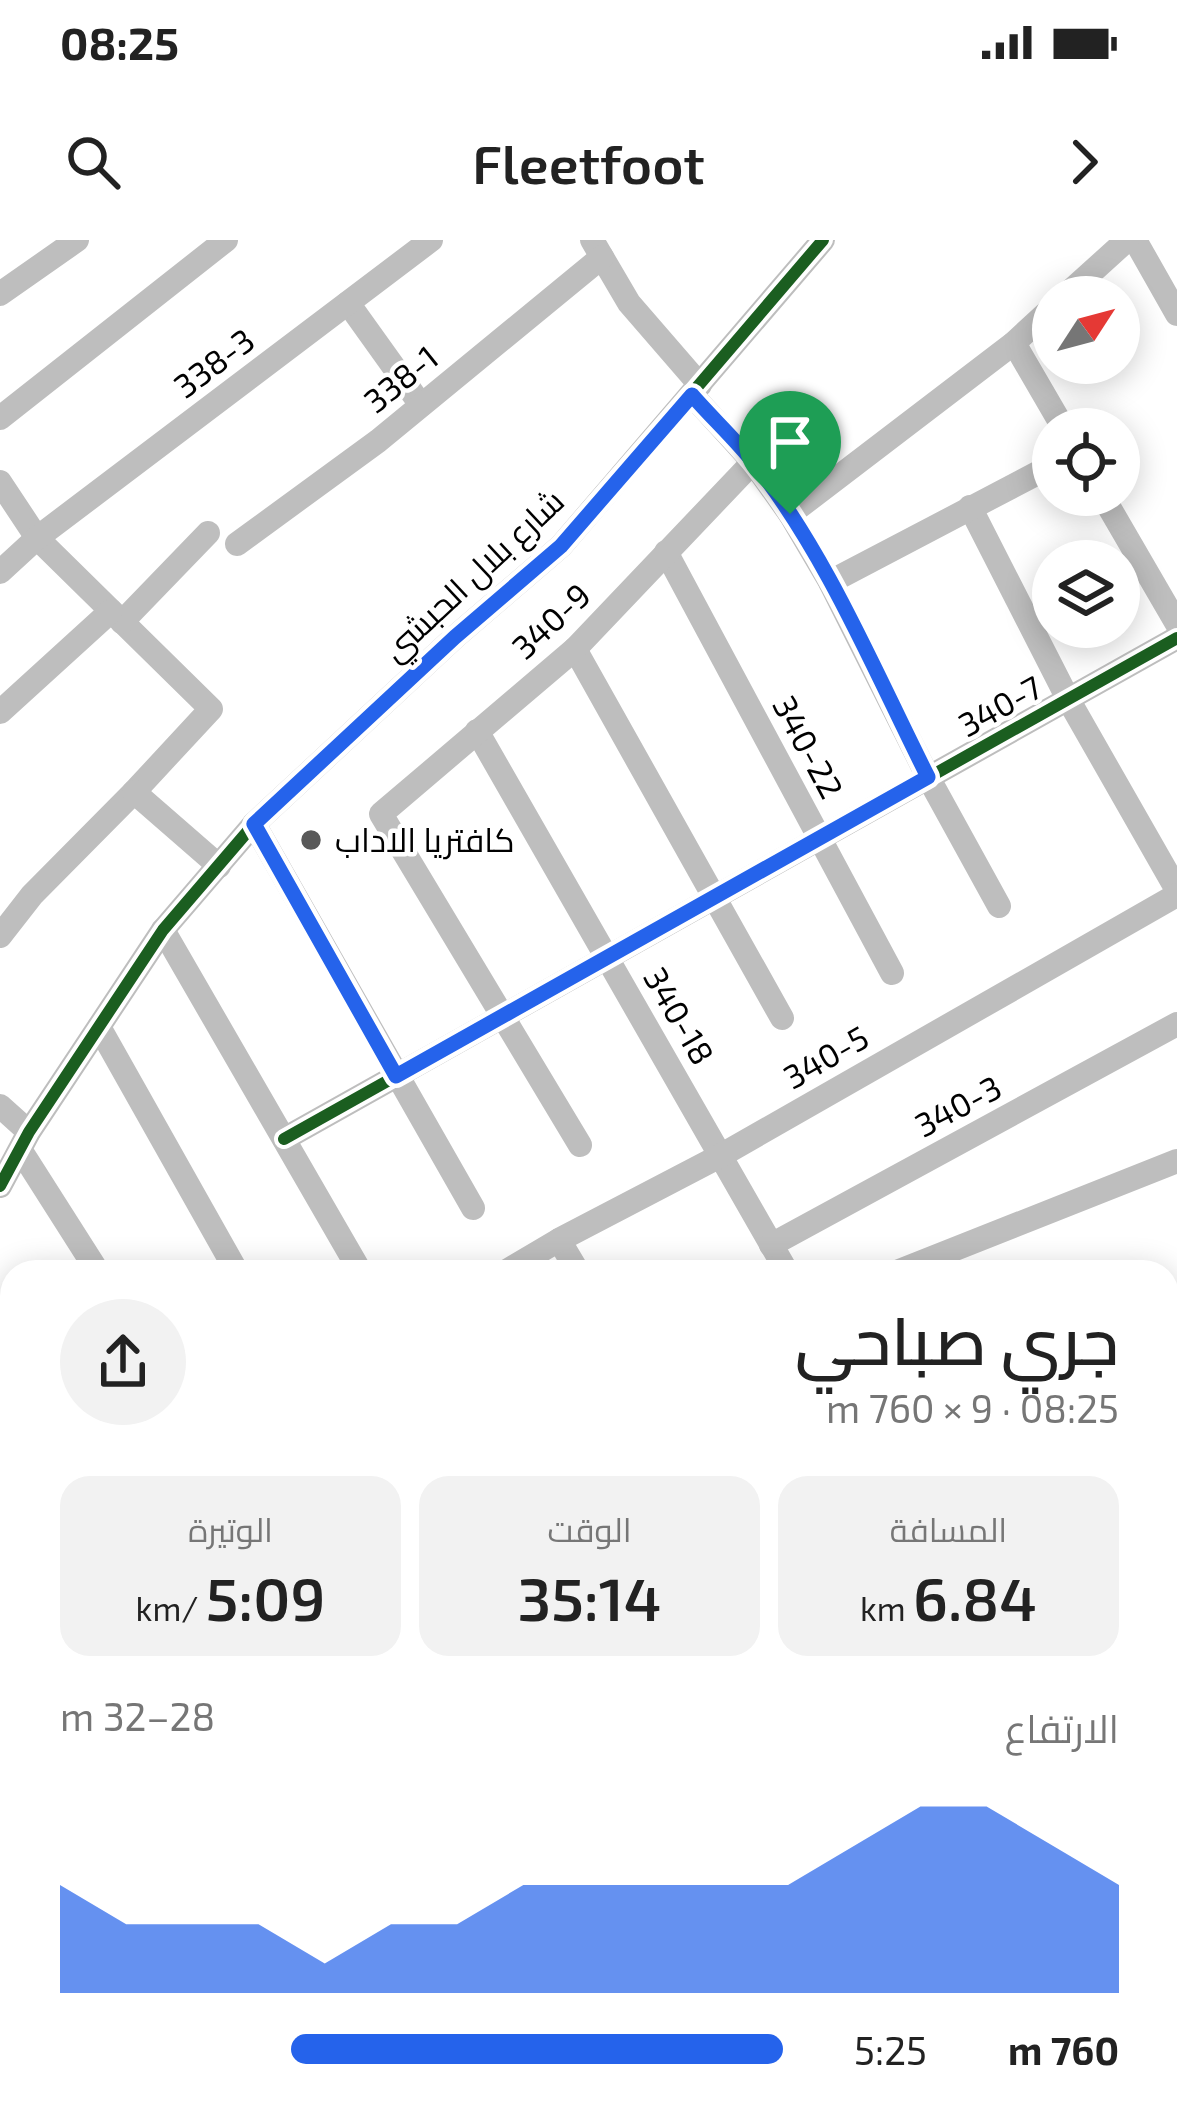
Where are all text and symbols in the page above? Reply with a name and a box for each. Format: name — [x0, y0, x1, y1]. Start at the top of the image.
text: 08:25 — [60, 15, 179, 69]
icon: search — [60, 129, 126, 195]
icon: forward — [1051, 129, 1117, 195]
text: Fleetfoot — [472, 130, 705, 195]
north arrow — [1032, 276, 1140, 384]
map controls — [1032, 276, 1140, 648]
street label: 338-3 — [165, 319, 261, 405]
street label: 338-1 — [355, 336, 445, 420]
pin — [739, 391, 841, 514]
button: locate — [1032, 408, 1140, 516]
icon: arrive — [757, 409, 823, 475]
street label: شارع بلال الحبشي — [373, 480, 575, 673]
button: layers — [1032, 540, 1140, 648]
street label: 340-9 — [503, 574, 598, 666]
street label: 340-7 — [951, 666, 1048, 744]
street label: 340-22 — [765, 688, 852, 805]
place label: كافتريا الاداب — [335, 819, 515, 860]
marker: كافتريا الاداب — [298, 827, 324, 853]
street label: 340-18 — [636, 960, 724, 1071]
street label: 340-5 — [776, 1016, 875, 1096]
street label: 340-3 — [908, 1066, 1007, 1144]
button: share — [60, 1299, 186, 1425]
text: جري صباحي — [795, 1299, 1119, 1378]
text: 08:25 · 9 × 760 m — [826, 1384, 1119, 1431]
text: الوتيرة — [188, 1509, 273, 1549]
text: الوقت — [547, 1509, 632, 1549]
text: المسافة — [890, 1509, 1007, 1549]
text: 5:09 — [206, 1561, 325, 1633]
text: 35:14 — [517, 1561, 662, 1633]
text: 6.84 — [913, 1561, 1037, 1633]
text: /km — [136, 1588, 206, 1628]
text: km — [860, 1588, 913, 1628]
text: 28–32 m — [60, 1692, 215, 1739]
text: الارتفاع — [1005, 1704, 1119, 1751]
text: 5:25 — [854, 2026, 927, 2073]
text: 760 m — [1008, 2026, 1119, 2073]

